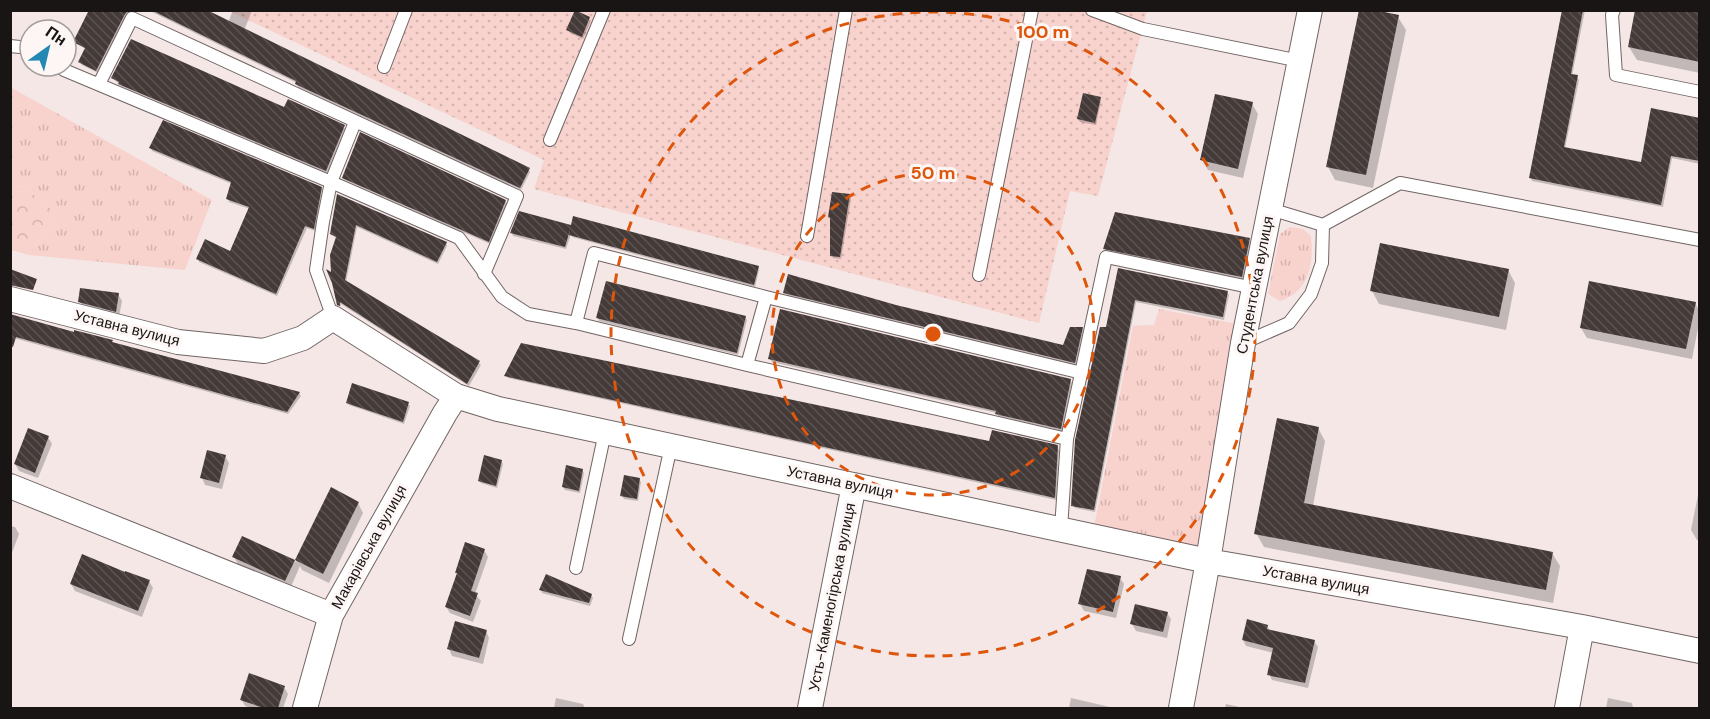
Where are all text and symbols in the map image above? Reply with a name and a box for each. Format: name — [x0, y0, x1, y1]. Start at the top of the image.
north arrow — [18, 18, 78, 78]
text: 100 m — [1016, 20, 1070, 44]
text: Пн — [41, 21, 71, 51]
text: 50 m — [910, 161, 956, 185]
street label: Студентська вулиця — [1232, 214, 1278, 356]
street label: Уставна вулиця — [72, 305, 182, 351]
centre of rings — [923, 324, 943, 344]
street label: Уставна вулиця — [785, 461, 895, 503]
street label: Макарівська вулиця — [327, 481, 411, 613]
street label: Усть-Каменогірська вулиця — [804, 501, 860, 693]
street label: Уставна вулиця — [1261, 561, 1371, 599]

